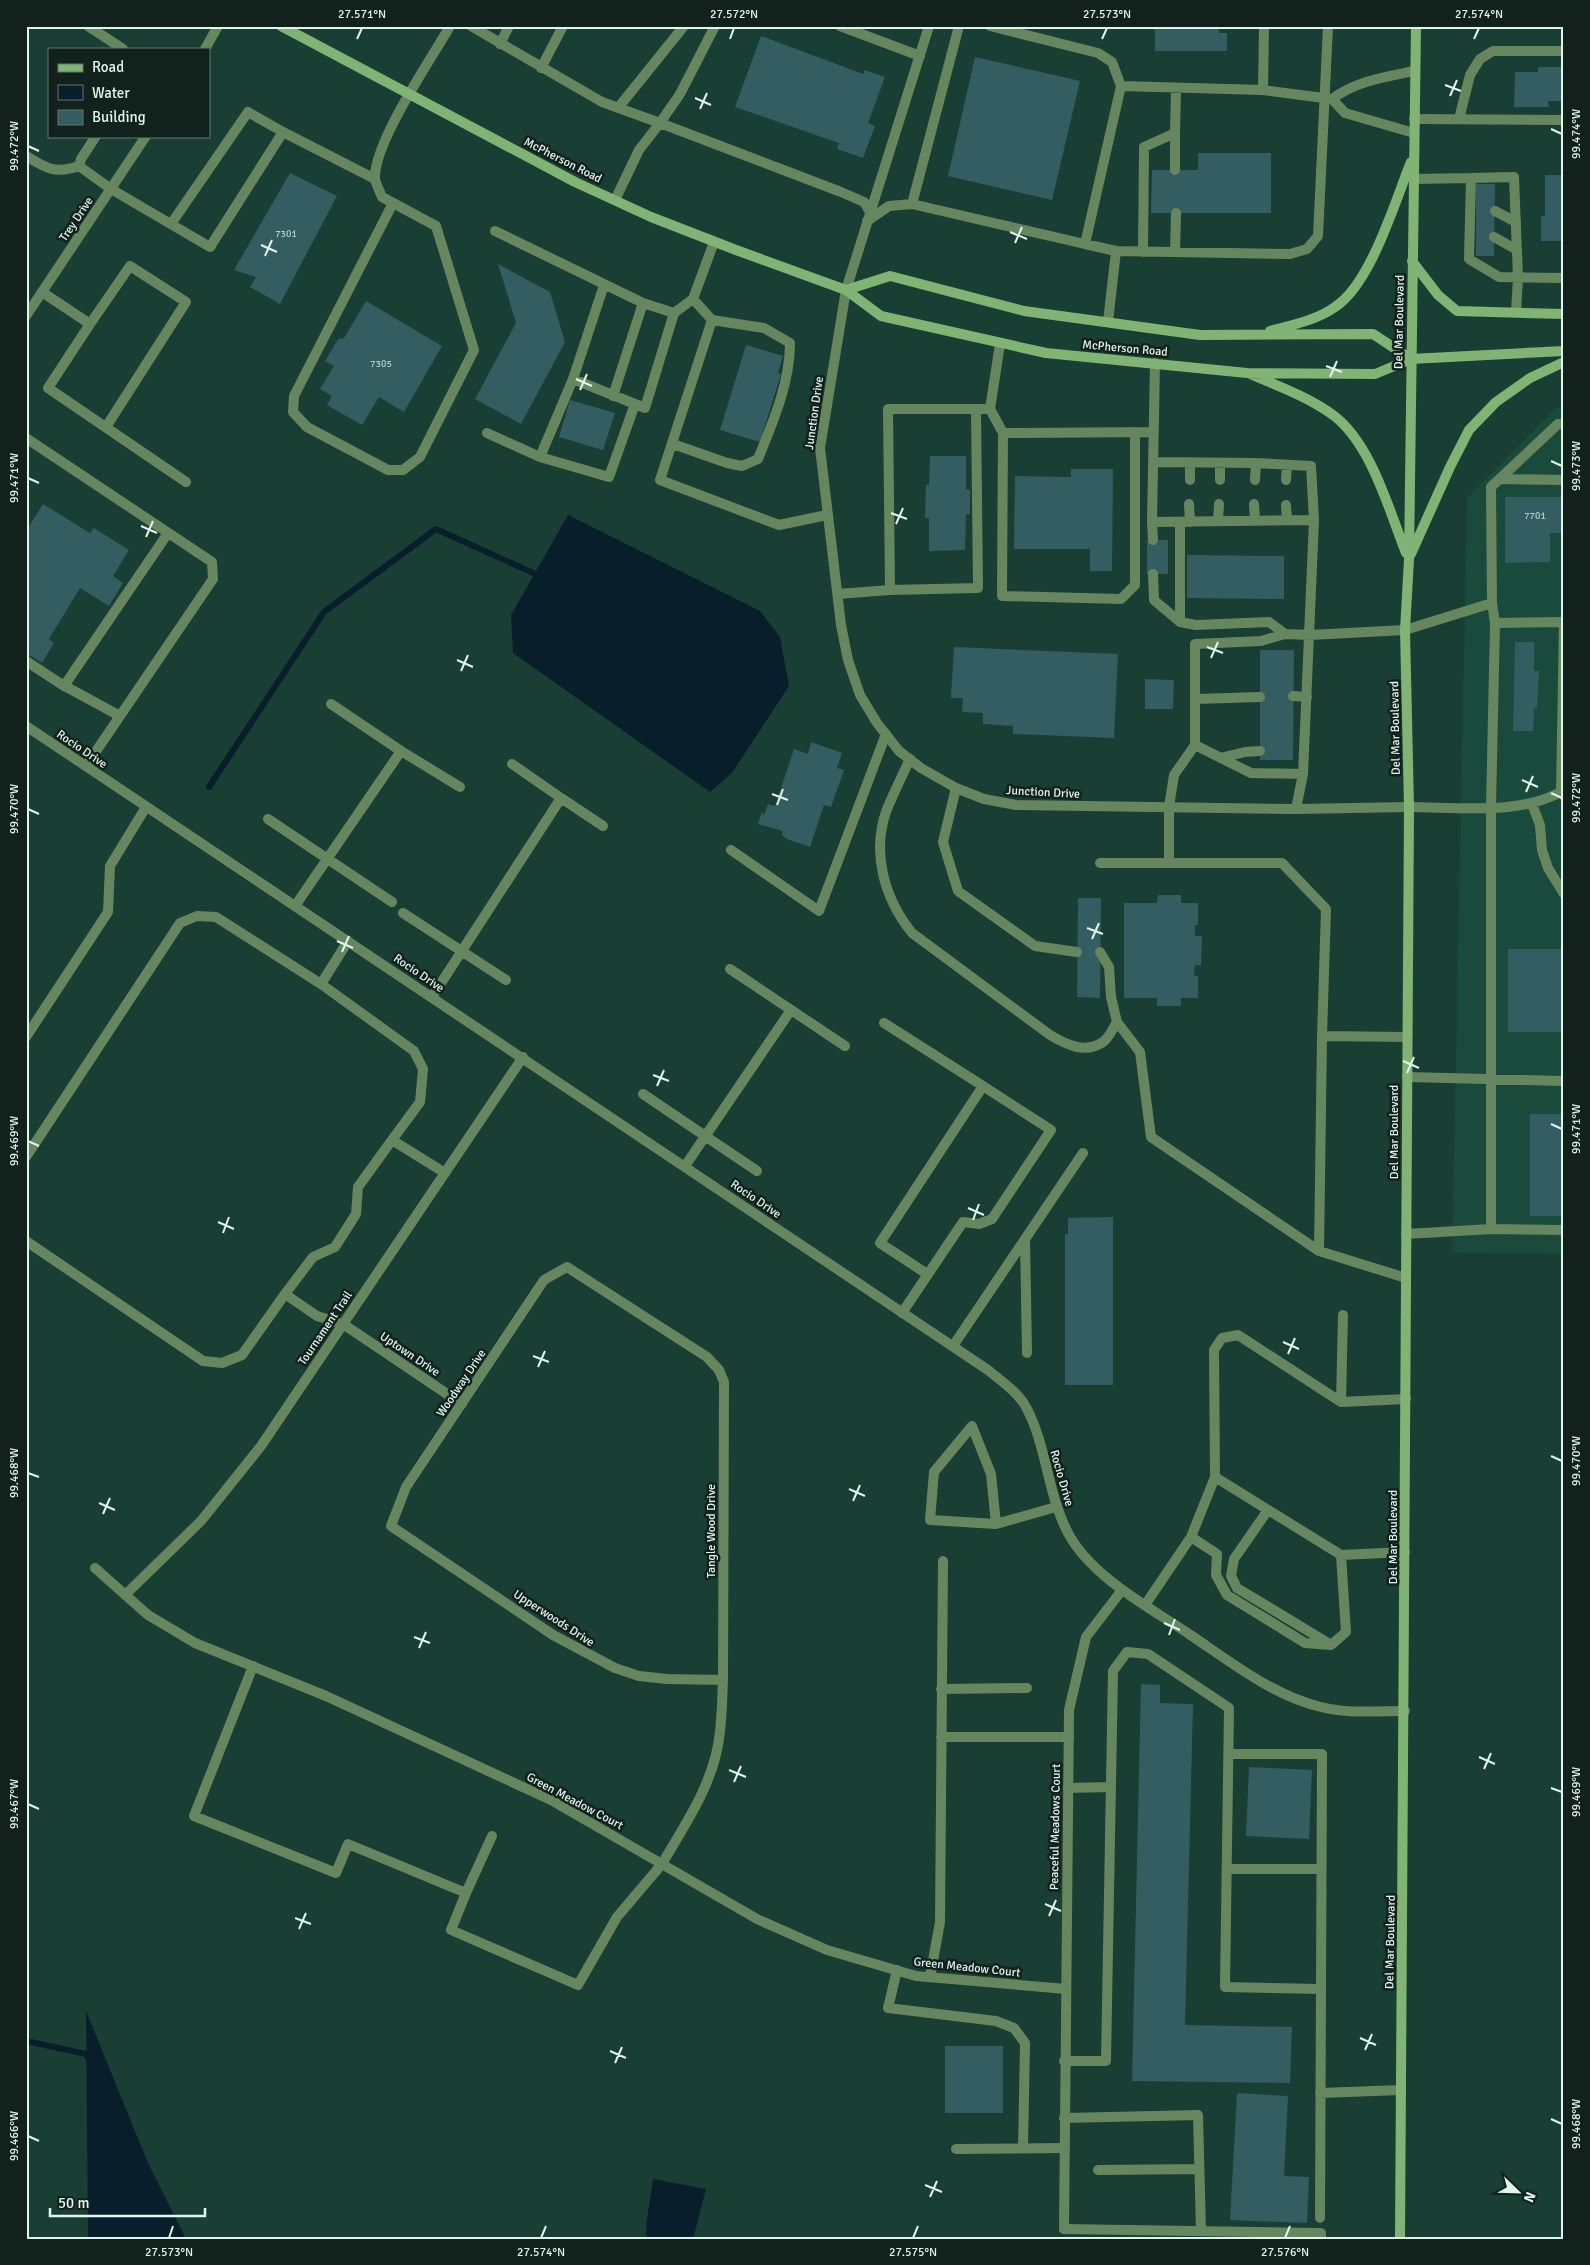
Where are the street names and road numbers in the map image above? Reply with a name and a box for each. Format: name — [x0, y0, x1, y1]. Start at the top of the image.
street label: McPherson Road — [521, 134, 604, 187]
street label: Trey Drive — [56, 194, 97, 244]
street label: Del Mar Boulevard — [1391, 275, 1408, 369]
street label: McPherson Road — [1082, 337, 1168, 360]
street label: Junction Drive — [802, 375, 827, 451]
street label: Del Mar Boulevard — [1387, 681, 1404, 775]
street label: Rocio Drive — [53, 727, 110, 772]
street label: Junction Drive — [1006, 783, 1080, 802]
street label: Rocio Drive — [390, 951, 447, 996]
street label: Del Mar Boulevard — [1387, 1085, 1402, 1179]
street label: Rocio Drive — [727, 1177, 784, 1222]
street label: Tournament Trail — [295, 1288, 356, 1368]
street label: Uptown Drive — [377, 1329, 443, 1380]
street label: Woodway Drive — [433, 1347, 489, 1420]
street label: Rocio Drive — [1046, 1448, 1077, 1508]
street label: Tangle Wood Drive — [704, 1484, 719, 1578]
street label: Del Mar Boulevard — [1386, 1490, 1401, 1584]
street label: Upperwoods Drive — [510, 1587, 597, 1650]
street label: Peaceful Meadows Court — [1047, 1764, 1064, 1890]
street label: Green Meadow Court — [524, 1770, 626, 1833]
street label: Del Mar Boulevard — [1382, 1895, 1399, 1989]
street label: Green Meadow Court — [913, 1954, 1021, 1981]

